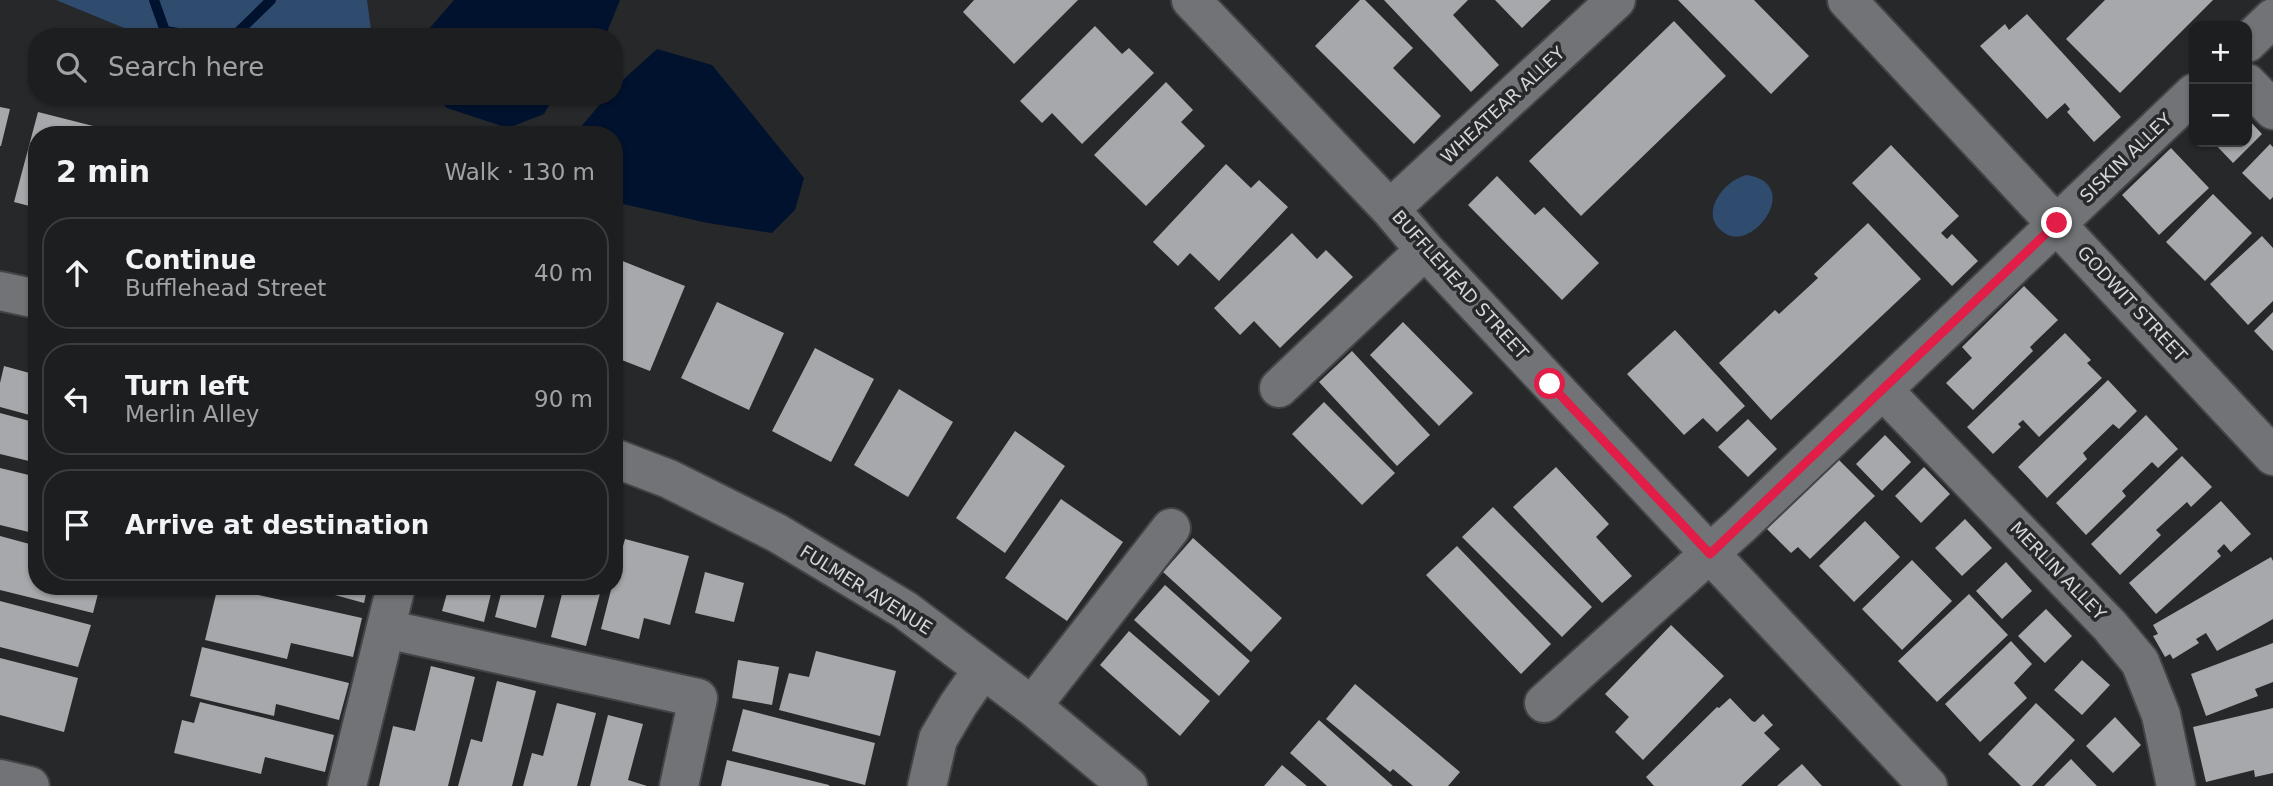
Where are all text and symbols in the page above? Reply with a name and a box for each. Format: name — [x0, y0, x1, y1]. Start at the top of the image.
map controls — [2189, 21, 2252, 147]
button: + — [2189, 21, 2252, 84]
search box — [28, 28, 623, 105]
street label: WHEATEAR ALLEY — [1437, 41, 1570, 167]
icon: search — [52, 48, 90, 86]
text: Search here — [108, 52, 264, 82]
button: − — [2189, 84, 2252, 147]
street label: SISKIN ALLEY — [2075, 108, 2177, 207]
text: 2 min — [56, 154, 150, 189]
text: Walk · 130 m — [444, 159, 595, 185]
street label: BUFFLEHEAD STREET — [1388, 206, 1533, 364]
route end — [2041, 207, 2072, 238]
street label: GODWIT STREET — [2073, 241, 2192, 367]
text: Continue — [125, 245, 256, 275]
icon: ahead — [58, 254, 96, 292]
text: 40 m — [534, 260, 593, 286]
text: Bufflehead Street — [125, 275, 326, 301]
route start — [1534, 368, 1565, 399]
text: Turn left — [125, 371, 249, 401]
icon: left — [58, 380, 96, 418]
text: 90 m — [534, 386, 593, 412]
text: Merlin Alley — [125, 401, 259, 427]
icon: arrive — [58, 506, 96, 544]
text: Arrive at destination — [125, 510, 429, 540]
street label: MERLIN ALLEY — [2006, 517, 2111, 625]
street label: FULMER AVENUE — [796, 541, 936, 639]

